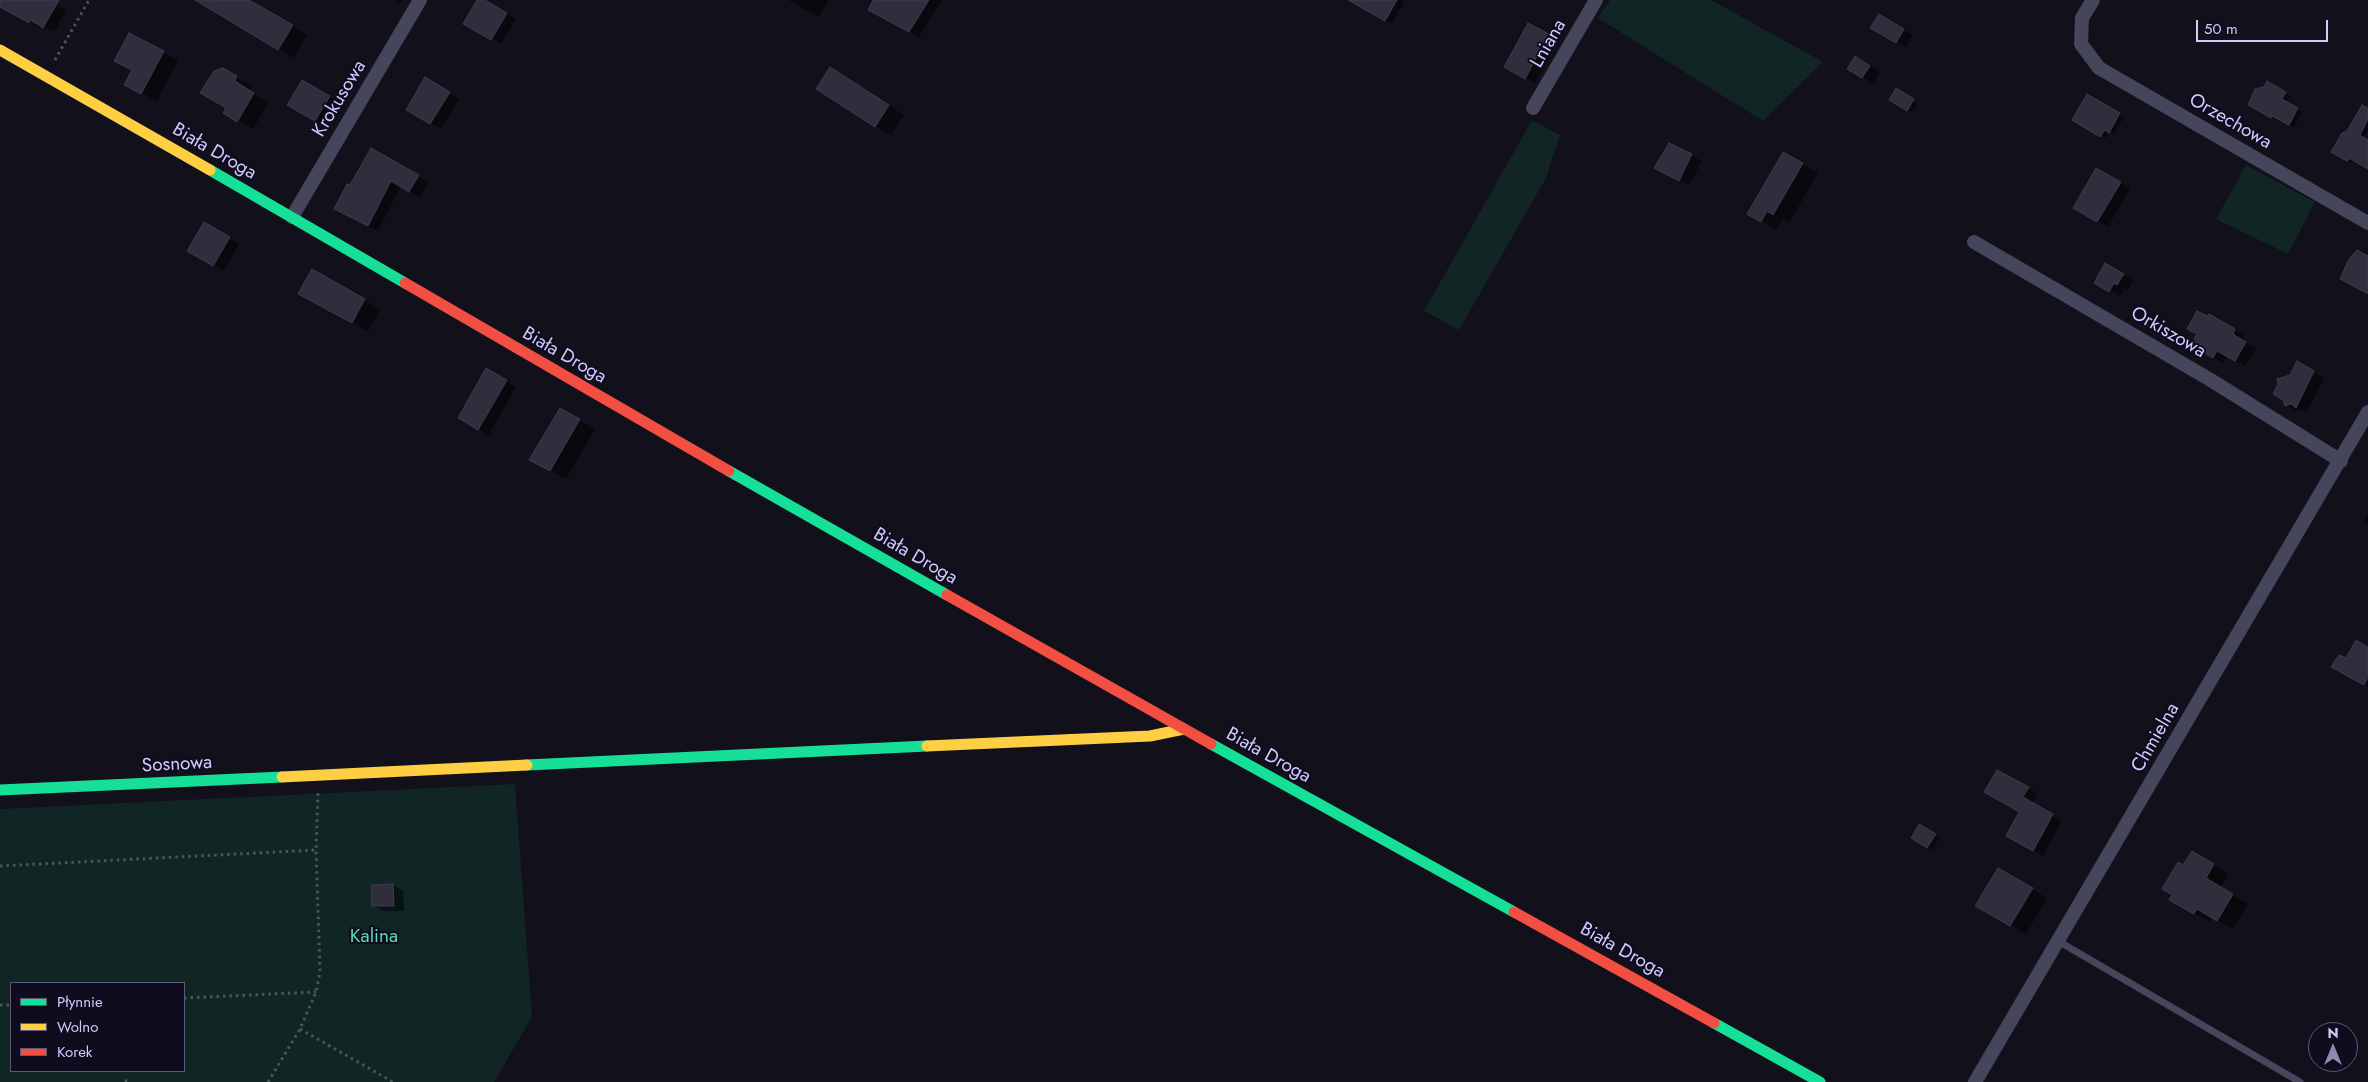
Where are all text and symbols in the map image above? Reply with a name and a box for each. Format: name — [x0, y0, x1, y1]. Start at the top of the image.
scale bar — [2198, 10, 2330, 42]
street label: Lniana — [1526, 16, 1572, 72]
text: 50 m — [2204, 18, 2238, 40]
street label: Krokusowa — [308, 57, 372, 141]
street label: Orzechowa — [2185, 89, 2275, 155]
street label: Biała Droga — [168, 119, 260, 185]
street label: Orkiszowa — [2126, 302, 2210, 364]
street label: Biała Droga — [518, 323, 610, 389]
street label: Biała Droga — [869, 524, 961, 590]
street label: Chmielna — [2127, 699, 2185, 777]
street label: Biała Droga — [1222, 723, 1314, 789]
street label: Sosnowa — [141, 752, 213, 778]
street label: Biała Droga — [1576, 918, 1668, 984]
park label: Kalina — [350, 926, 398, 948]
legend — [10, 982, 185, 1072]
text: Płynnie — [57, 991, 103, 1013]
text: Wolno — [57, 1016, 98, 1038]
north arrow — [2308, 1022, 2358, 1072]
text: N — [2327, 1023, 2339, 1043]
text: Korek — [57, 1041, 92, 1063]

